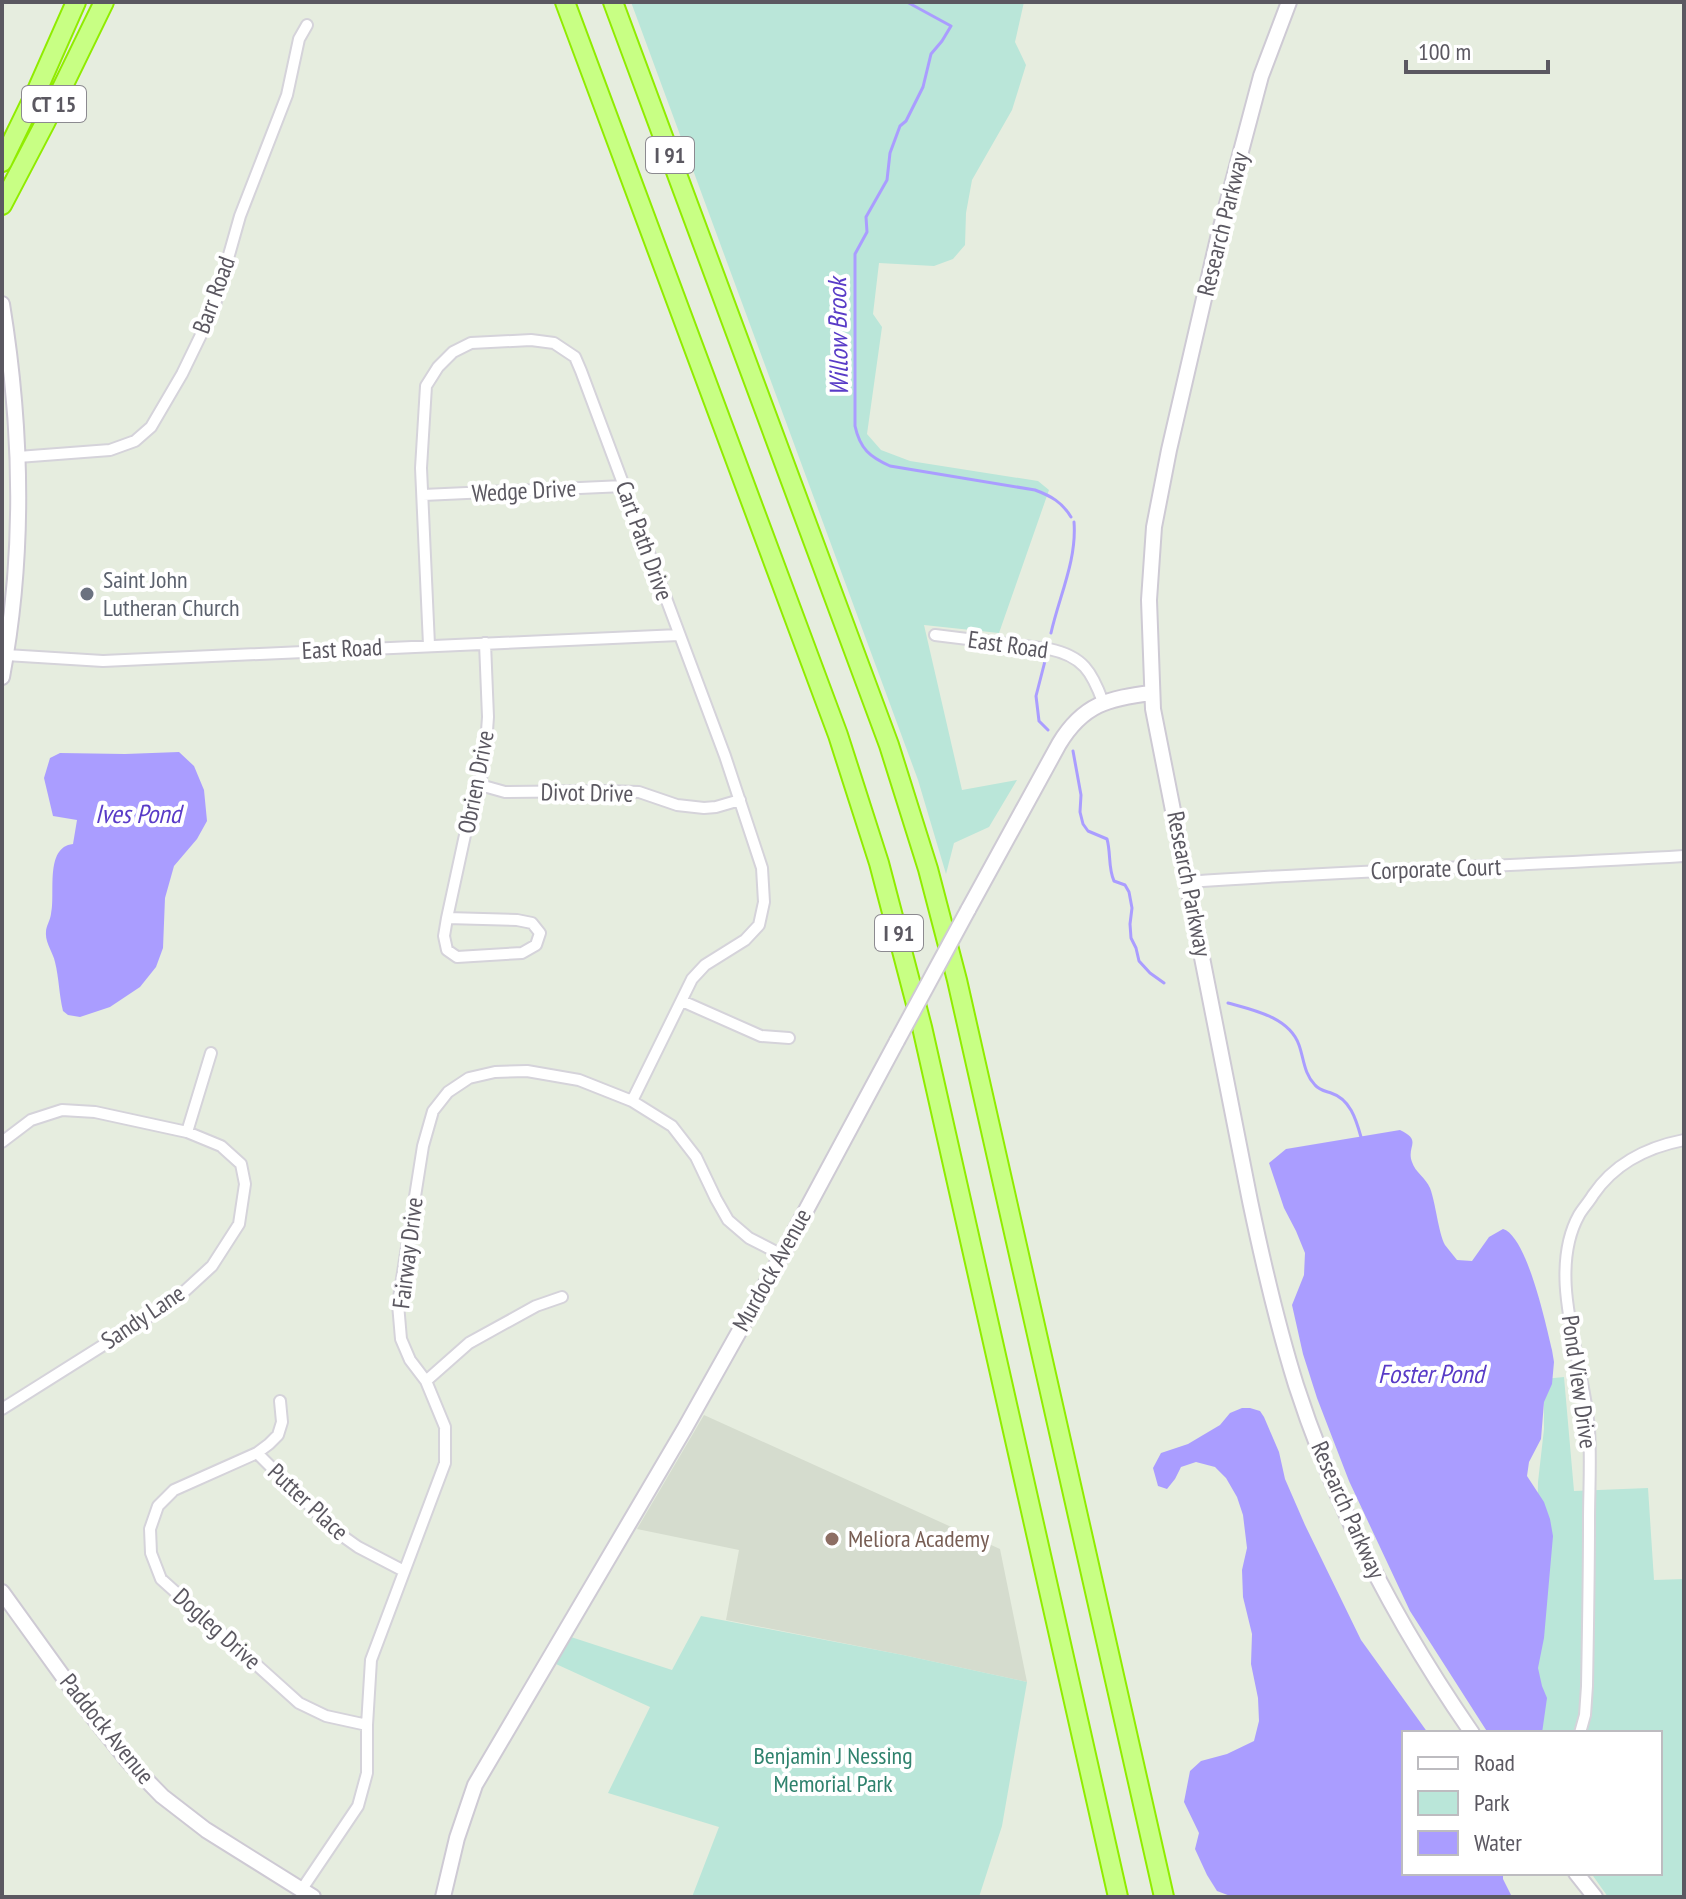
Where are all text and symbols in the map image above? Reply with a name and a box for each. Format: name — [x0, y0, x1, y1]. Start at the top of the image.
scale bar — [1406, 24, 1548, 74]
text: 100 m — [1418, 36, 1471, 67]
road number: CT 15 — [22, 86, 86, 122]
road number: I 91 — [646, 137, 694, 173]
street label: Research Parkway — [1190, 149, 1255, 299]
street label: Barr Road — [185, 252, 242, 338]
water label: Willow Brook — [820, 275, 855, 397]
street label: Wedge Drive — [471, 472, 577, 509]
street label: Cart Path Drive — [609, 477, 680, 605]
place label: Saint John Lutheran Church — [103, 564, 240, 623]
marker: Saint John Lutheran Church — [78, 585, 96, 603]
street label: East Road — [966, 624, 1050, 665]
street label: East Road — [301, 631, 383, 666]
street label: Obrien Drive — [450, 728, 501, 836]
street label: Divot Drive — [540, 776, 634, 809]
water label: Ives Pond — [95, 797, 185, 830]
street label: Research Parkway — [1160, 809, 1219, 959]
street label: Corporate Court — [1370, 851, 1502, 886]
road number: I 91 — [875, 915, 923, 951]
street label: Fairway Drive — [385, 1195, 430, 1310]
street label: Murdock Avenue — [725, 1203, 818, 1337]
street label: Sandy Lane — [95, 1277, 190, 1356]
street label: Pond View Drive — [1555, 1313, 1604, 1451]
water label: Foster Pond — [1378, 1357, 1488, 1390]
street label: Research Parkway — [1304, 1436, 1393, 1583]
street label: Putter Place — [261, 1456, 355, 1547]
place label: Meliora Academy — [848, 1523, 989, 1554]
marker: Meliora Academy — [823, 1530, 841, 1548]
street label: Dogleg Drive — [167, 1581, 268, 1676]
street label: Paddock Avenue — [53, 1667, 161, 1790]
legend — [1402, 1731, 1662, 1875]
park label: Benjamin J Nessing Memorial Park — [754, 1740, 913, 1799]
text: Road — [1474, 1747, 1515, 1778]
text: Park — [1474, 1787, 1510, 1818]
text: Water — [1474, 1827, 1522, 1858]

